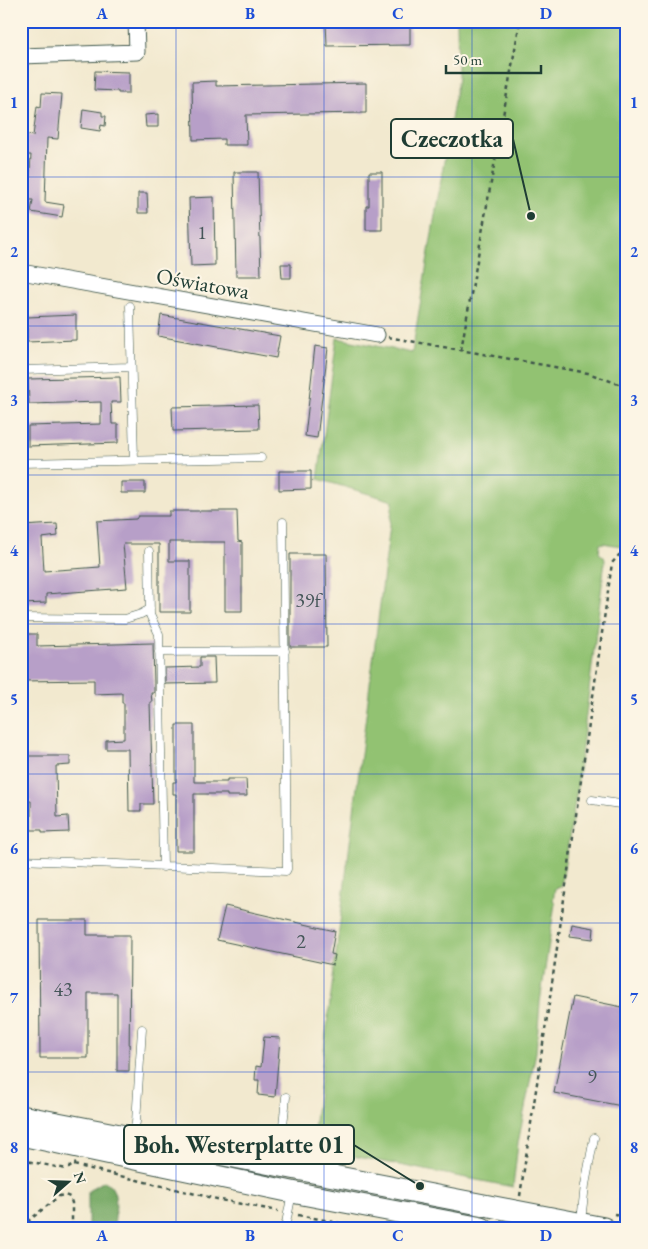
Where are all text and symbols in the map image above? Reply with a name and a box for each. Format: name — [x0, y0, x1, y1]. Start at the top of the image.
text: A — [95, 3, 108, 24]
text: B — [245, 3, 255, 24]
text: C — [392, 3, 404, 24]
text: D — [540, 3, 552, 24]
scale bar — [446, 42, 540, 74]
text: 50 m — [453, 50, 482, 69]
text: 1 — [10, 92, 18, 113]
text: 1 — [630, 92, 638, 113]
callout: Czeczotka — [391, 119, 513, 158]
text: Czeczotka — [401, 123, 504, 154]
house number: 1 — [197, 219, 207, 245]
text: 2 — [10, 241, 19, 262]
text: 2 — [630, 241, 639, 262]
street label: Oświatowa — [154, 261, 252, 306]
text: 3 — [10, 390, 18, 411]
text: 3 — [630, 390, 638, 411]
text: 4 — [10, 540, 19, 561]
text: 4 — [630, 540, 639, 561]
house number: 39f — [295, 587, 323, 613]
text: 5 — [10, 689, 18, 710]
text: 5 — [630, 689, 638, 710]
text: 6 — [10, 838, 19, 859]
text: 6 — [630, 838, 639, 859]
house number: 2 — [296, 928, 306, 954]
house number: 43 — [53, 976, 73, 1002]
text: 7 — [10, 987, 19, 1008]
text: 7 — [630, 987, 639, 1008]
house number: 9 — [587, 1063, 597, 1089]
callout: Boh. Westerplatte 01 — [124, 1125, 354, 1164]
text: Boh. Westerplatte 01 — [134, 1129, 344, 1160]
text: 8 — [10, 1137, 18, 1158]
text: 8 — [630, 1137, 638, 1158]
north arrow — [42, 1156, 92, 1206]
text: N — [70, 1169, 91, 1187]
text: A — [95, 1225, 108, 1246]
text: B — [245, 1225, 255, 1246]
text: C — [392, 1225, 404, 1246]
text: D — [540, 1225, 552, 1246]

